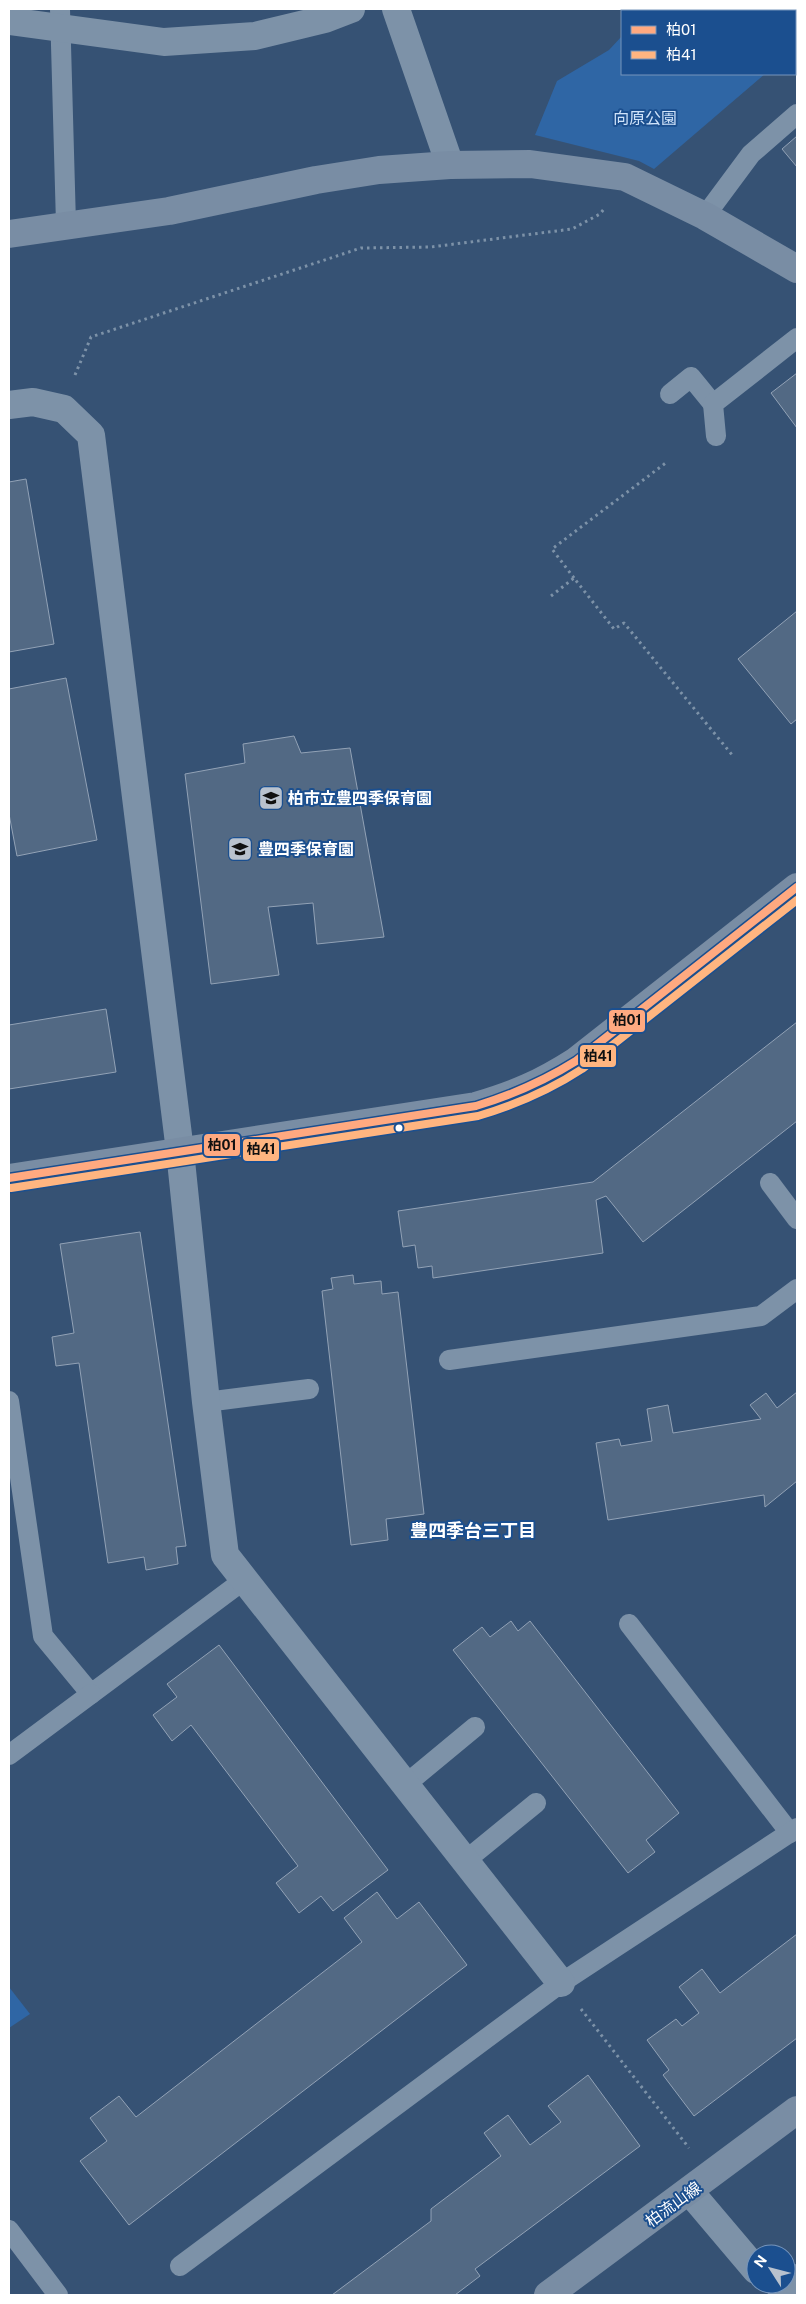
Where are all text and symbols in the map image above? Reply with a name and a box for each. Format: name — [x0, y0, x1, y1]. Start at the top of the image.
legend — [621, 10, 796, 75]
text: 柏01 — [666, 21, 696, 38]
text: 柏41 — [666, 46, 697, 63]
park label: 向原公園 — [613, 109, 677, 128]
school or university icon: 柏市立豊四季保育園 — [258, 785, 284, 811]
place label: 柏市立豊四季保育園 — [288, 789, 432, 808]
school or university icon: 豊四季保育園 — [227, 836, 253, 862]
place label: 豊四季保育園 — [258, 840, 354, 859]
line badge: 柏01 — [608, 1009, 646, 1033]
text: 柏01 — [612, 1012, 642, 1028]
line badge: 柏41 — [579, 1044, 617, 1068]
text: 柏41 — [583, 1048, 613, 1064]
unlabelled marker — [394, 1123, 404, 1133]
line badge: 柏01 — [203, 1133, 241, 1157]
text: 柏01 — [207, 1137, 237, 1153]
line badge: 柏41 — [242, 1138, 280, 1162]
text: 柏41 — [246, 1141, 276, 1157]
district label: 豊四季台三丁目 — [410, 1520, 536, 1541]
street label: 柏流山線 — [642, 2178, 705, 2231]
north arrow — [746, 2244, 796, 2294]
text: N — [751, 2252, 770, 2270]

